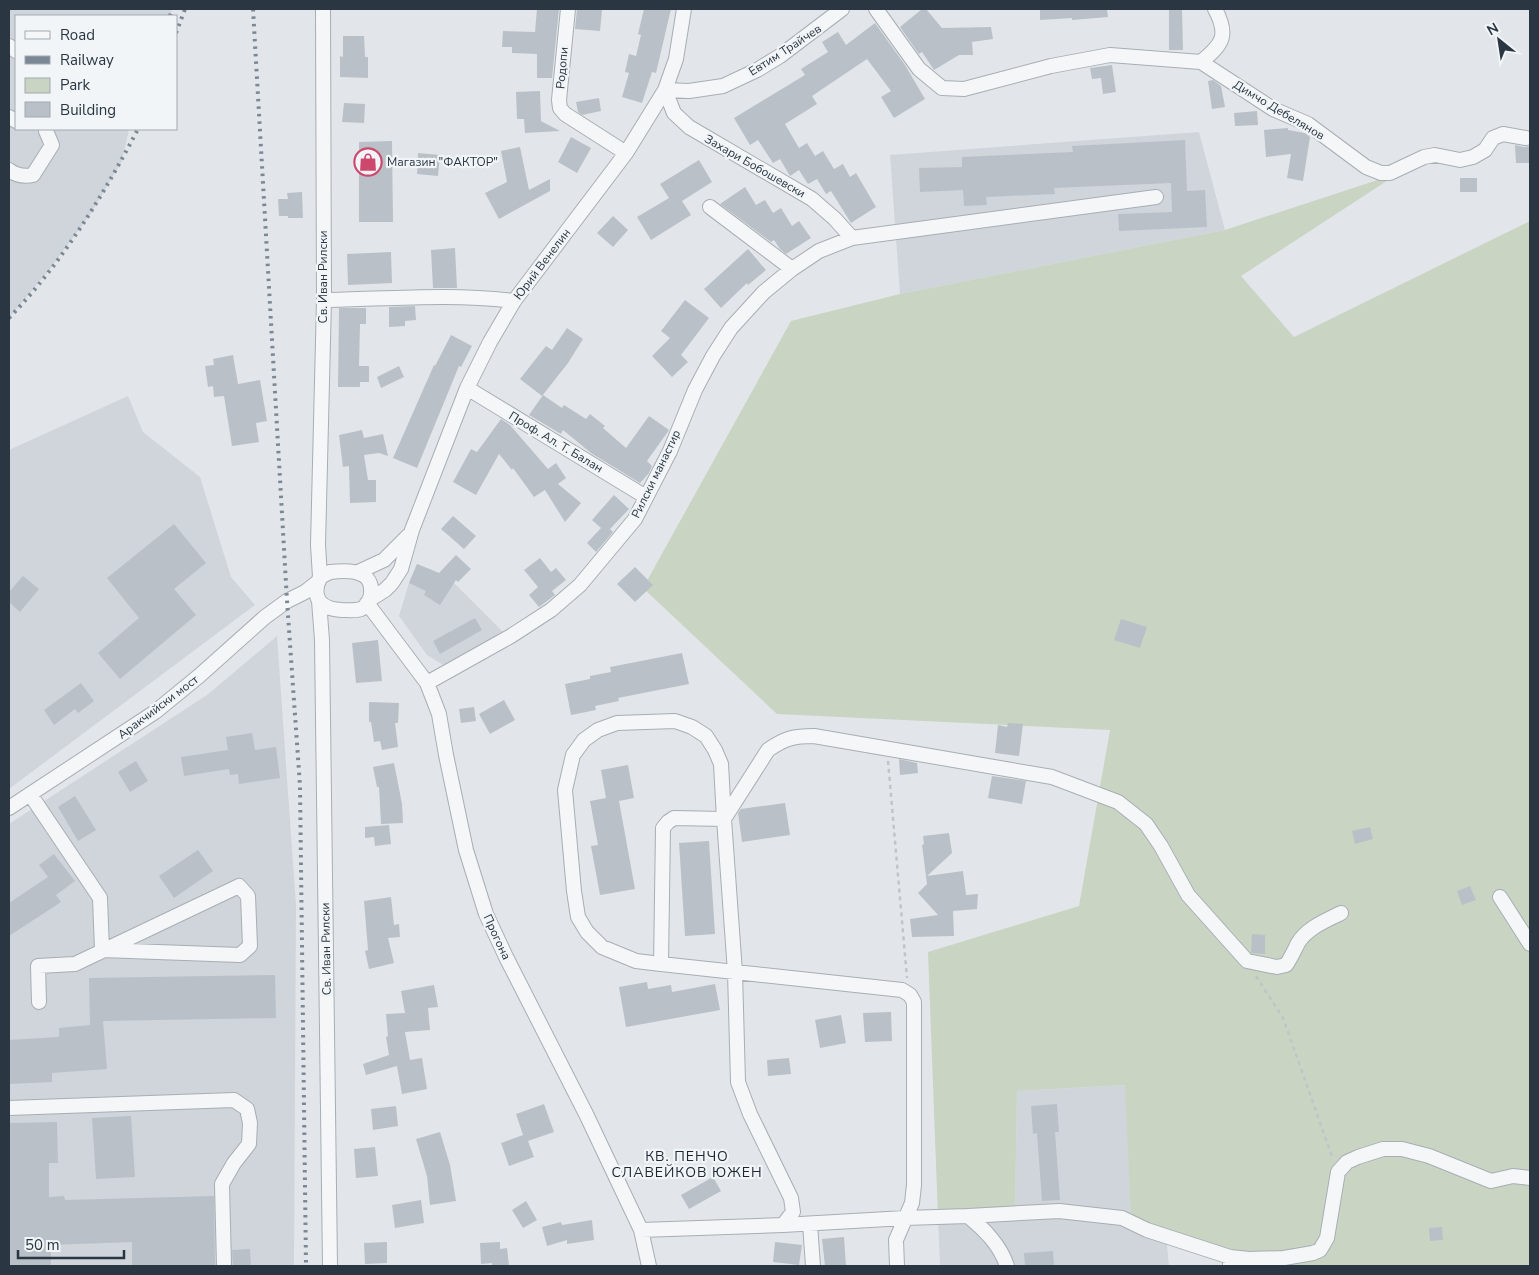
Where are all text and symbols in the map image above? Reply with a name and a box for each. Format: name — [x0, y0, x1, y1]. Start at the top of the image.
legend — [15, 15, 178, 130]
north arrow — [1474, 15, 1524, 65]
text: N — [1483, 18, 1502, 40]
street label: Евтим Трайчев — [746, 20, 825, 79]
text: Road — [60, 25, 95, 45]
street label: Родопи — [552, 46, 572, 90]
text: Railway — [60, 50, 114, 70]
text: Park — [60, 75, 90, 95]
street label: Димчо Дебелянов — [1230, 76, 1328, 144]
text: Building — [60, 100, 116, 120]
street label: Захари Бобошевски — [702, 131, 808, 201]
shop icon: Магазин "ФАКТОР" — [353, 147, 383, 177]
place label: Магазин "ФАКТОР" — [387, 154, 498, 170]
street label: Юрий Венелин — [510, 225, 574, 303]
street label: Св. Иван Рилски — [315, 231, 331, 323]
street label: Проф. Ал. Т. Балан — [506, 408, 606, 476]
street label: Рилски манастир — [628, 427, 684, 521]
street label: Аракчийски мост — [114, 671, 202, 743]
street label: Св. Иван Рилски — [317, 902, 335, 996]
street label: Прогона — [479, 912, 515, 962]
district label: КВ. ПЕНЧО СЛАВЕЙКОВ ЮЖЕН — [611, 1147, 763, 1182]
scale bar — [18, 1228, 124, 1260]
text: 50 m — [25, 1235, 60, 1255]

